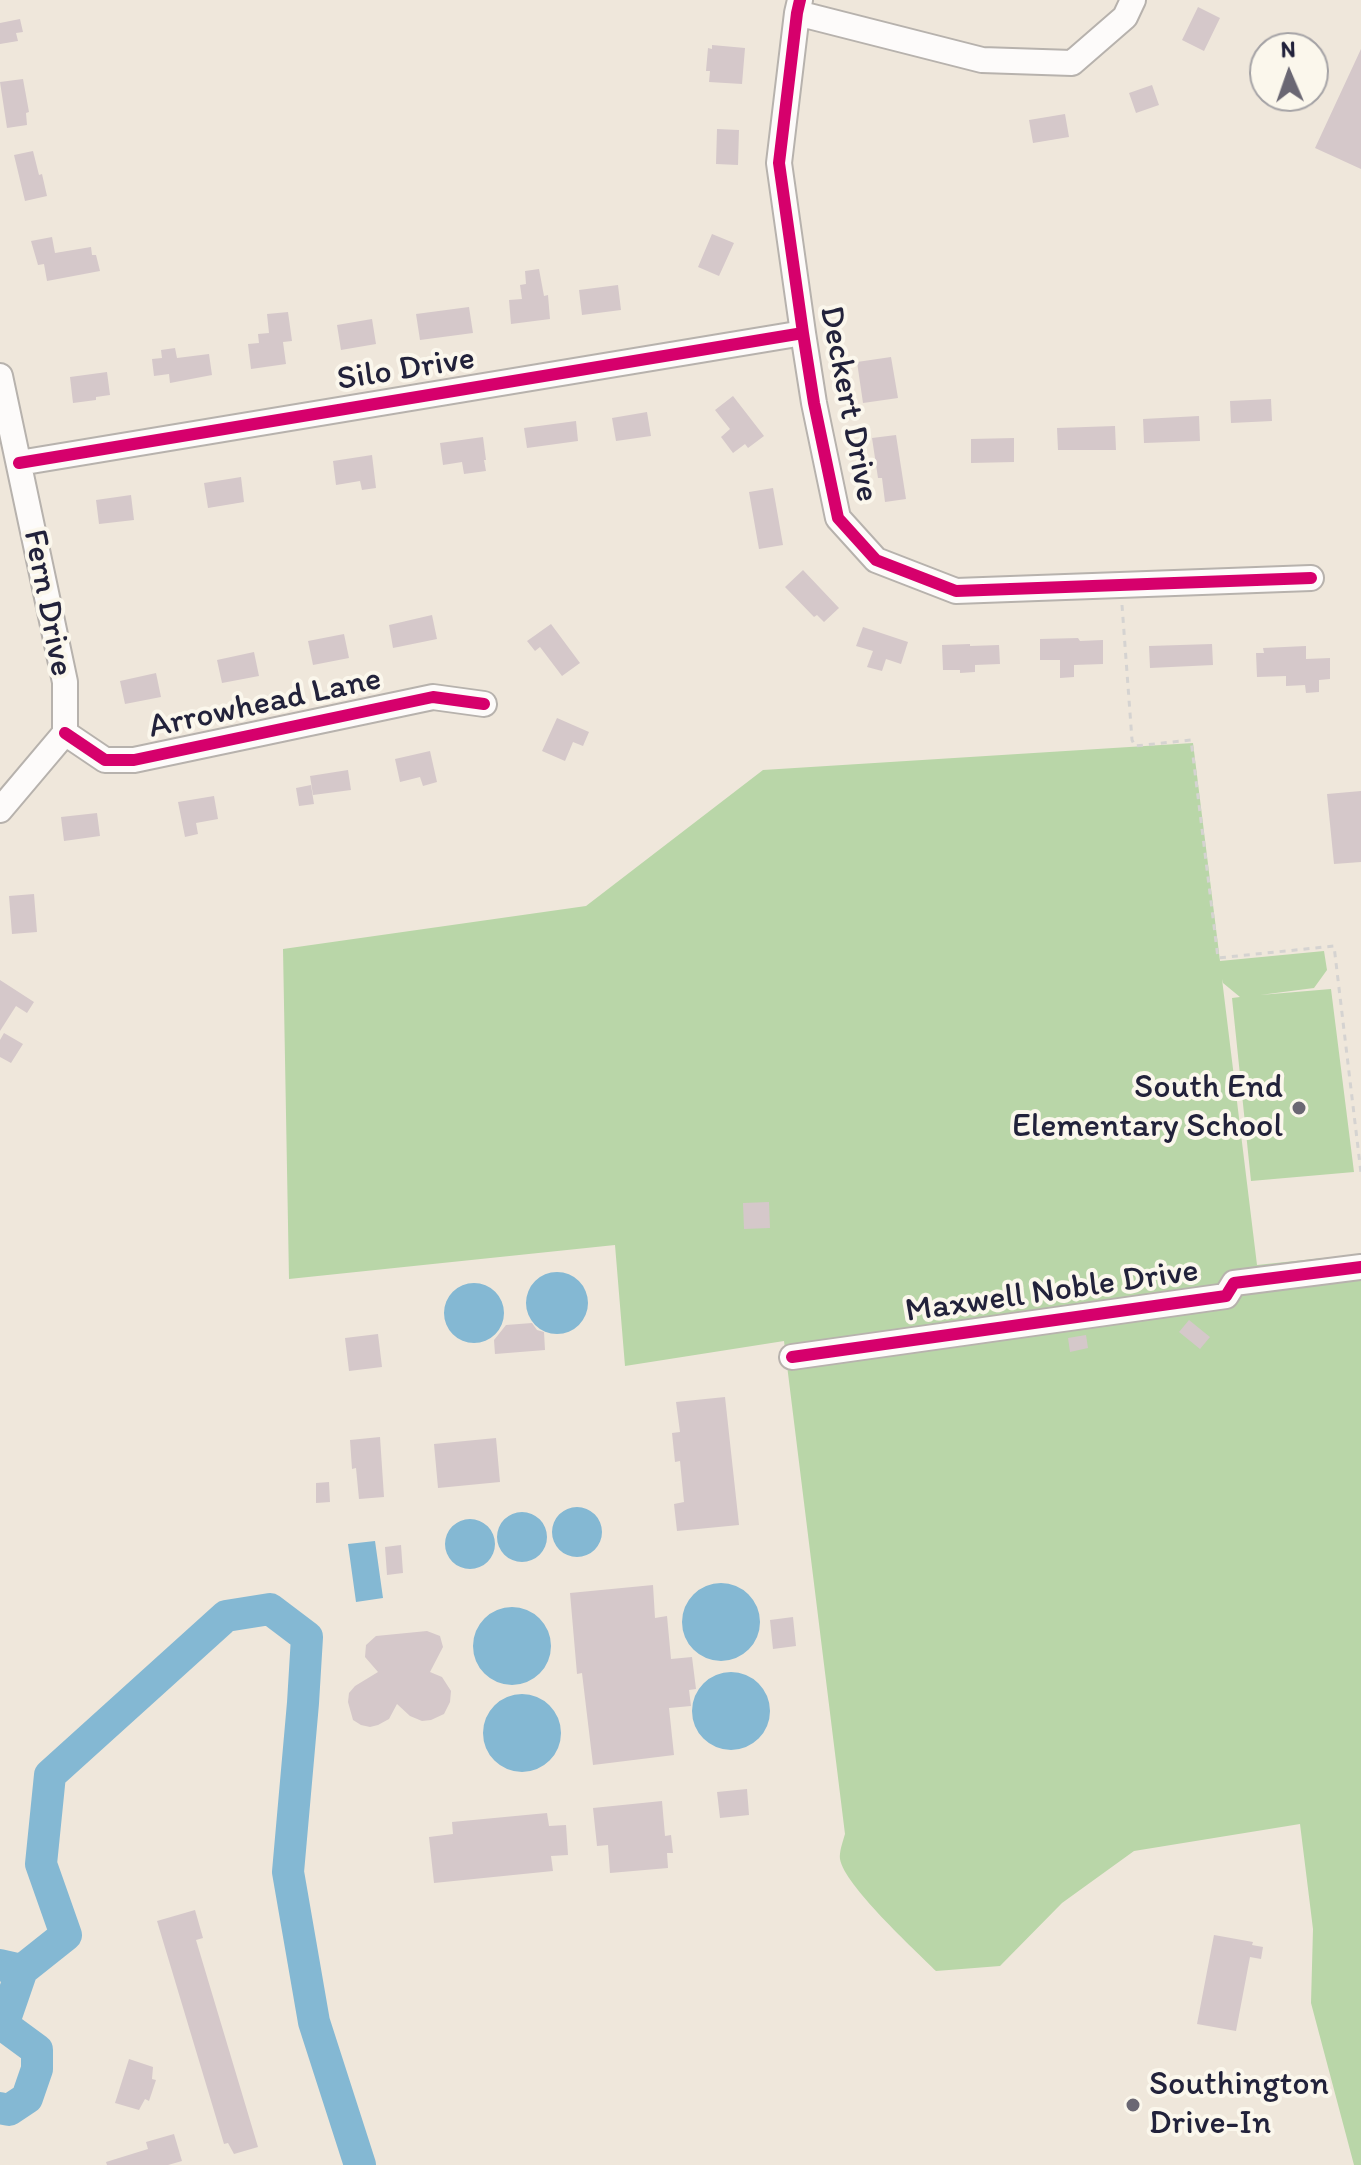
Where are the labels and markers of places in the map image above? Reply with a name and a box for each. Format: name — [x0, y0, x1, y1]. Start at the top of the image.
place label: South End Elementary School — [1012, 1068, 1283, 1148]
marker: South End Elementary School — [1290, 1099, 1308, 1117]
place label: Southington Drive-In — [1149, 2065, 1329, 2144]
marker: Southington Drive-In — [1124, 2096, 1142, 2114]

